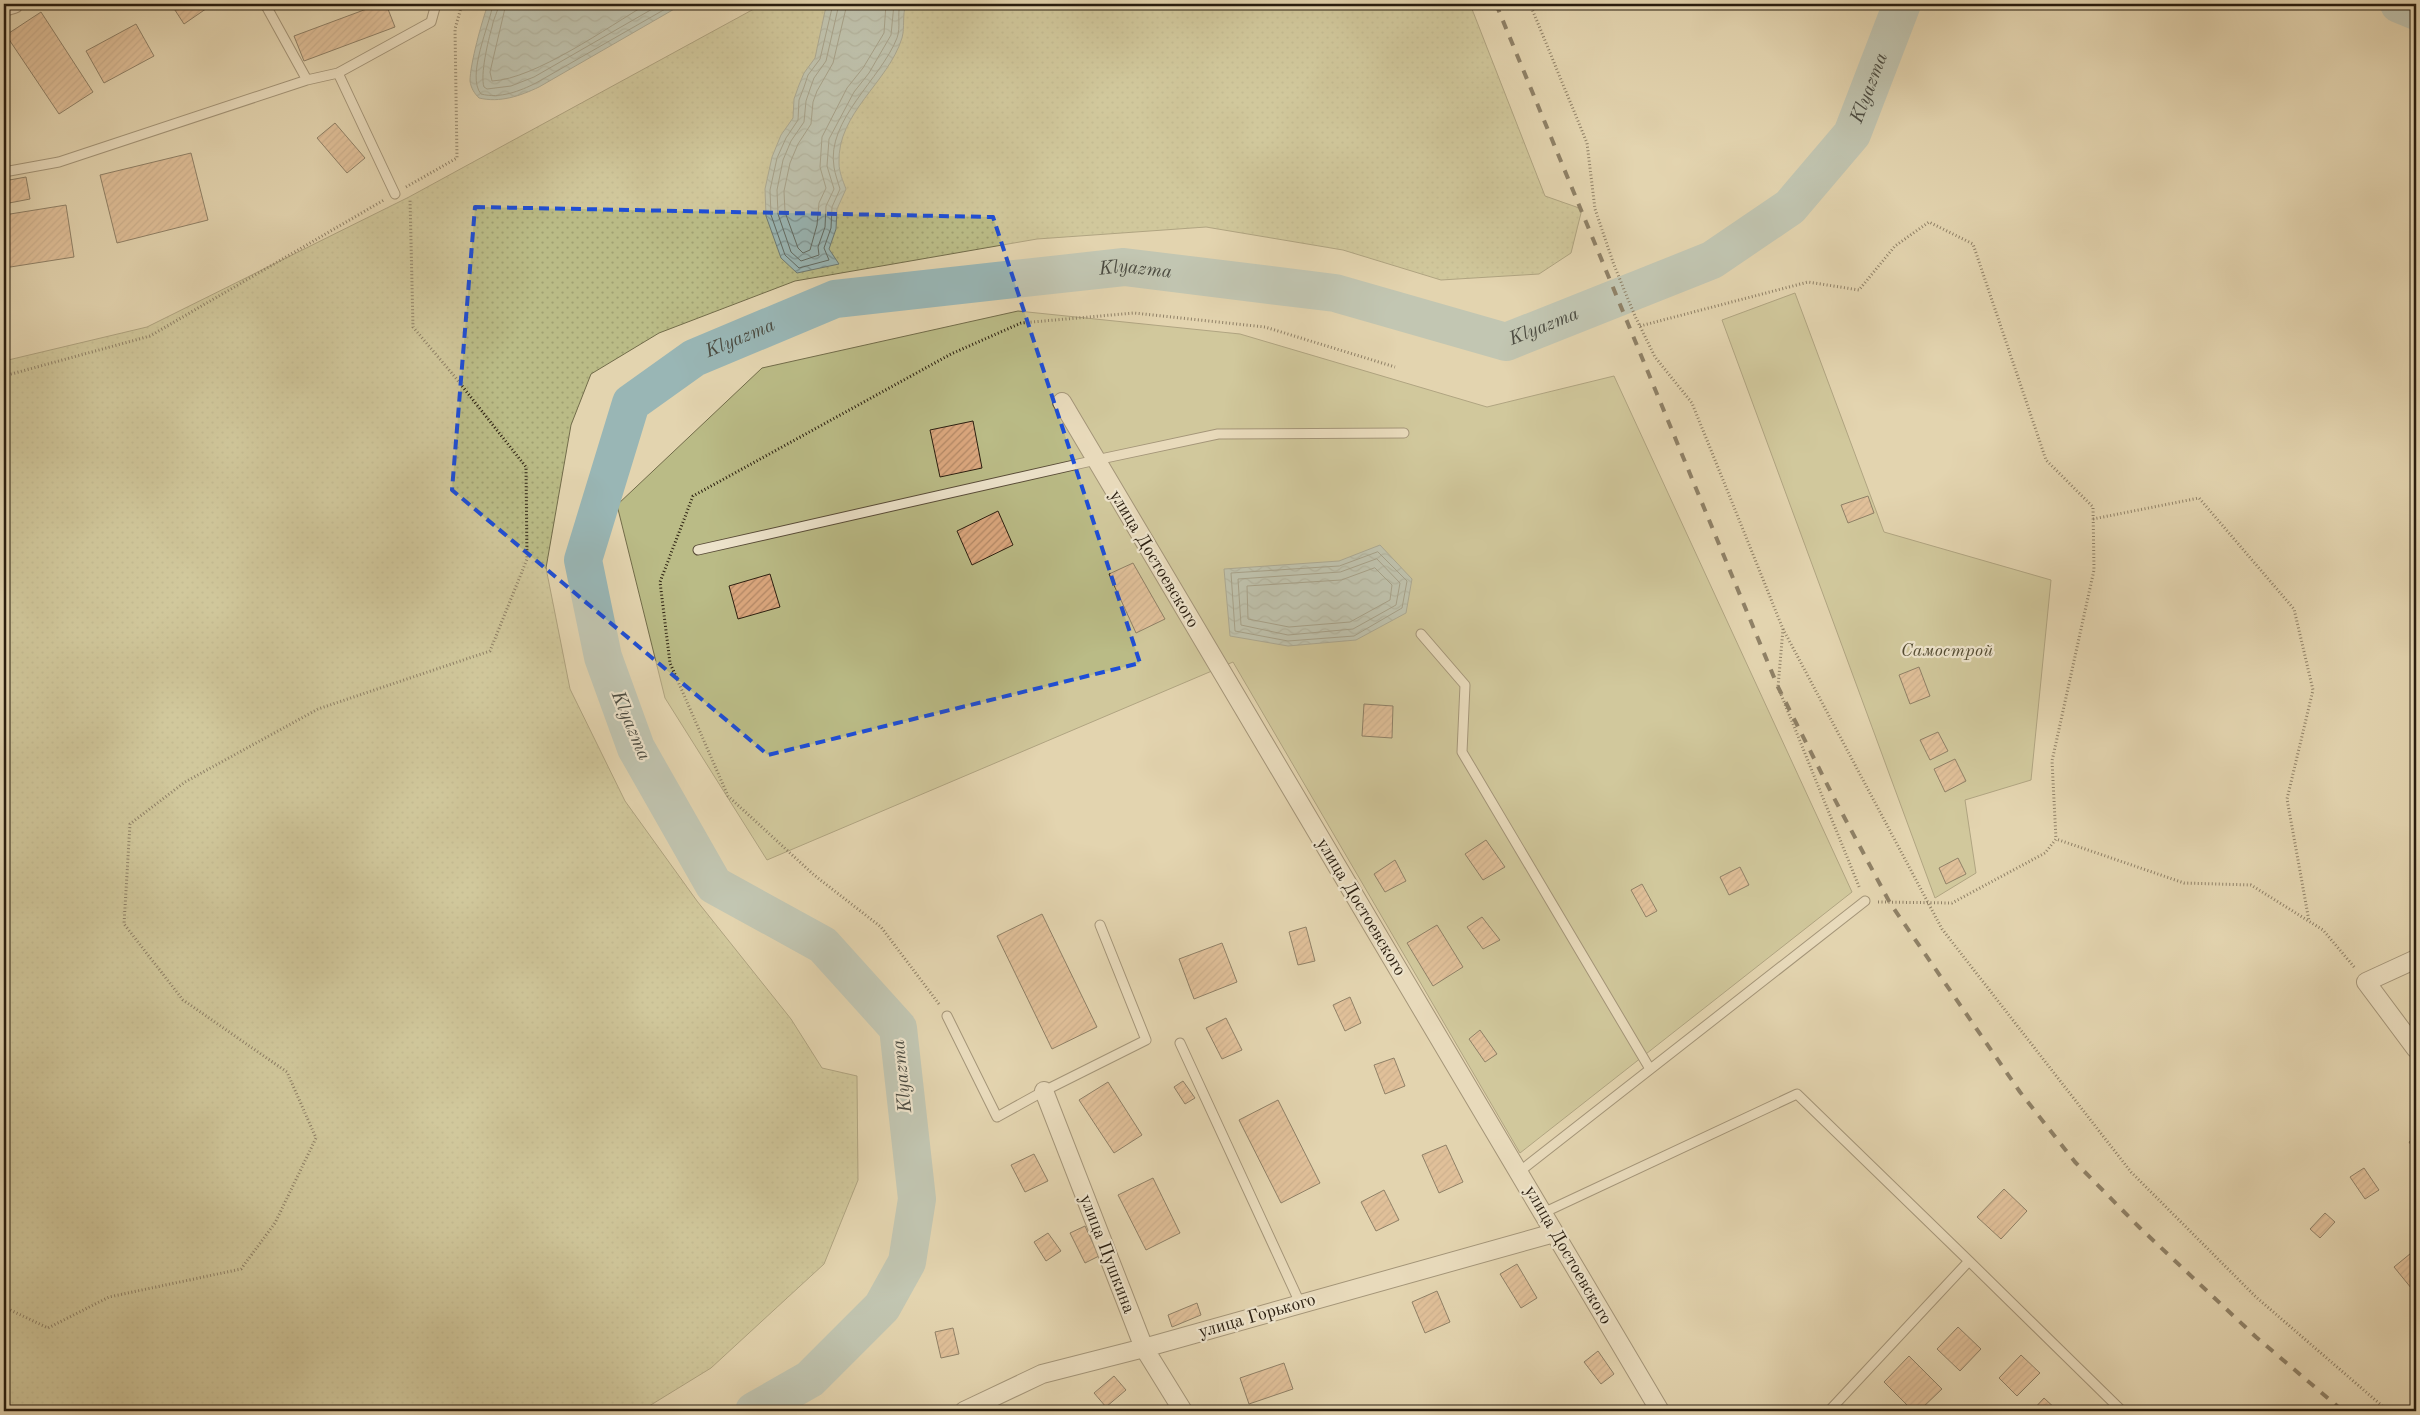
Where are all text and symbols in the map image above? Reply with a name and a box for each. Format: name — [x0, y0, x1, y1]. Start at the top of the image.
water label: Klyazma — [1847, 50, 1892, 127]
water label: Klyazma — [1097, 257, 1173, 282]
water label: Klyazma — [1505, 304, 1582, 350]
water label: Klyazma — [702, 316, 778, 362]
street label: улица Достоевского — [1106, 487, 1202, 631]
park label: Самострой — [1901, 642, 1993, 660]
water label: Klyazma — [606, 687, 653, 764]
street label: улица Достоевского — [1313, 835, 1409, 979]
water label: Klyazma — [890, 1038, 916, 1115]
street label: улица Достоевского — [1521, 1182, 1615, 1328]
street label: улица Пушкина — [1076, 1192, 1138, 1316]
street label: улица Горького — [1196, 1291, 1318, 1341]

